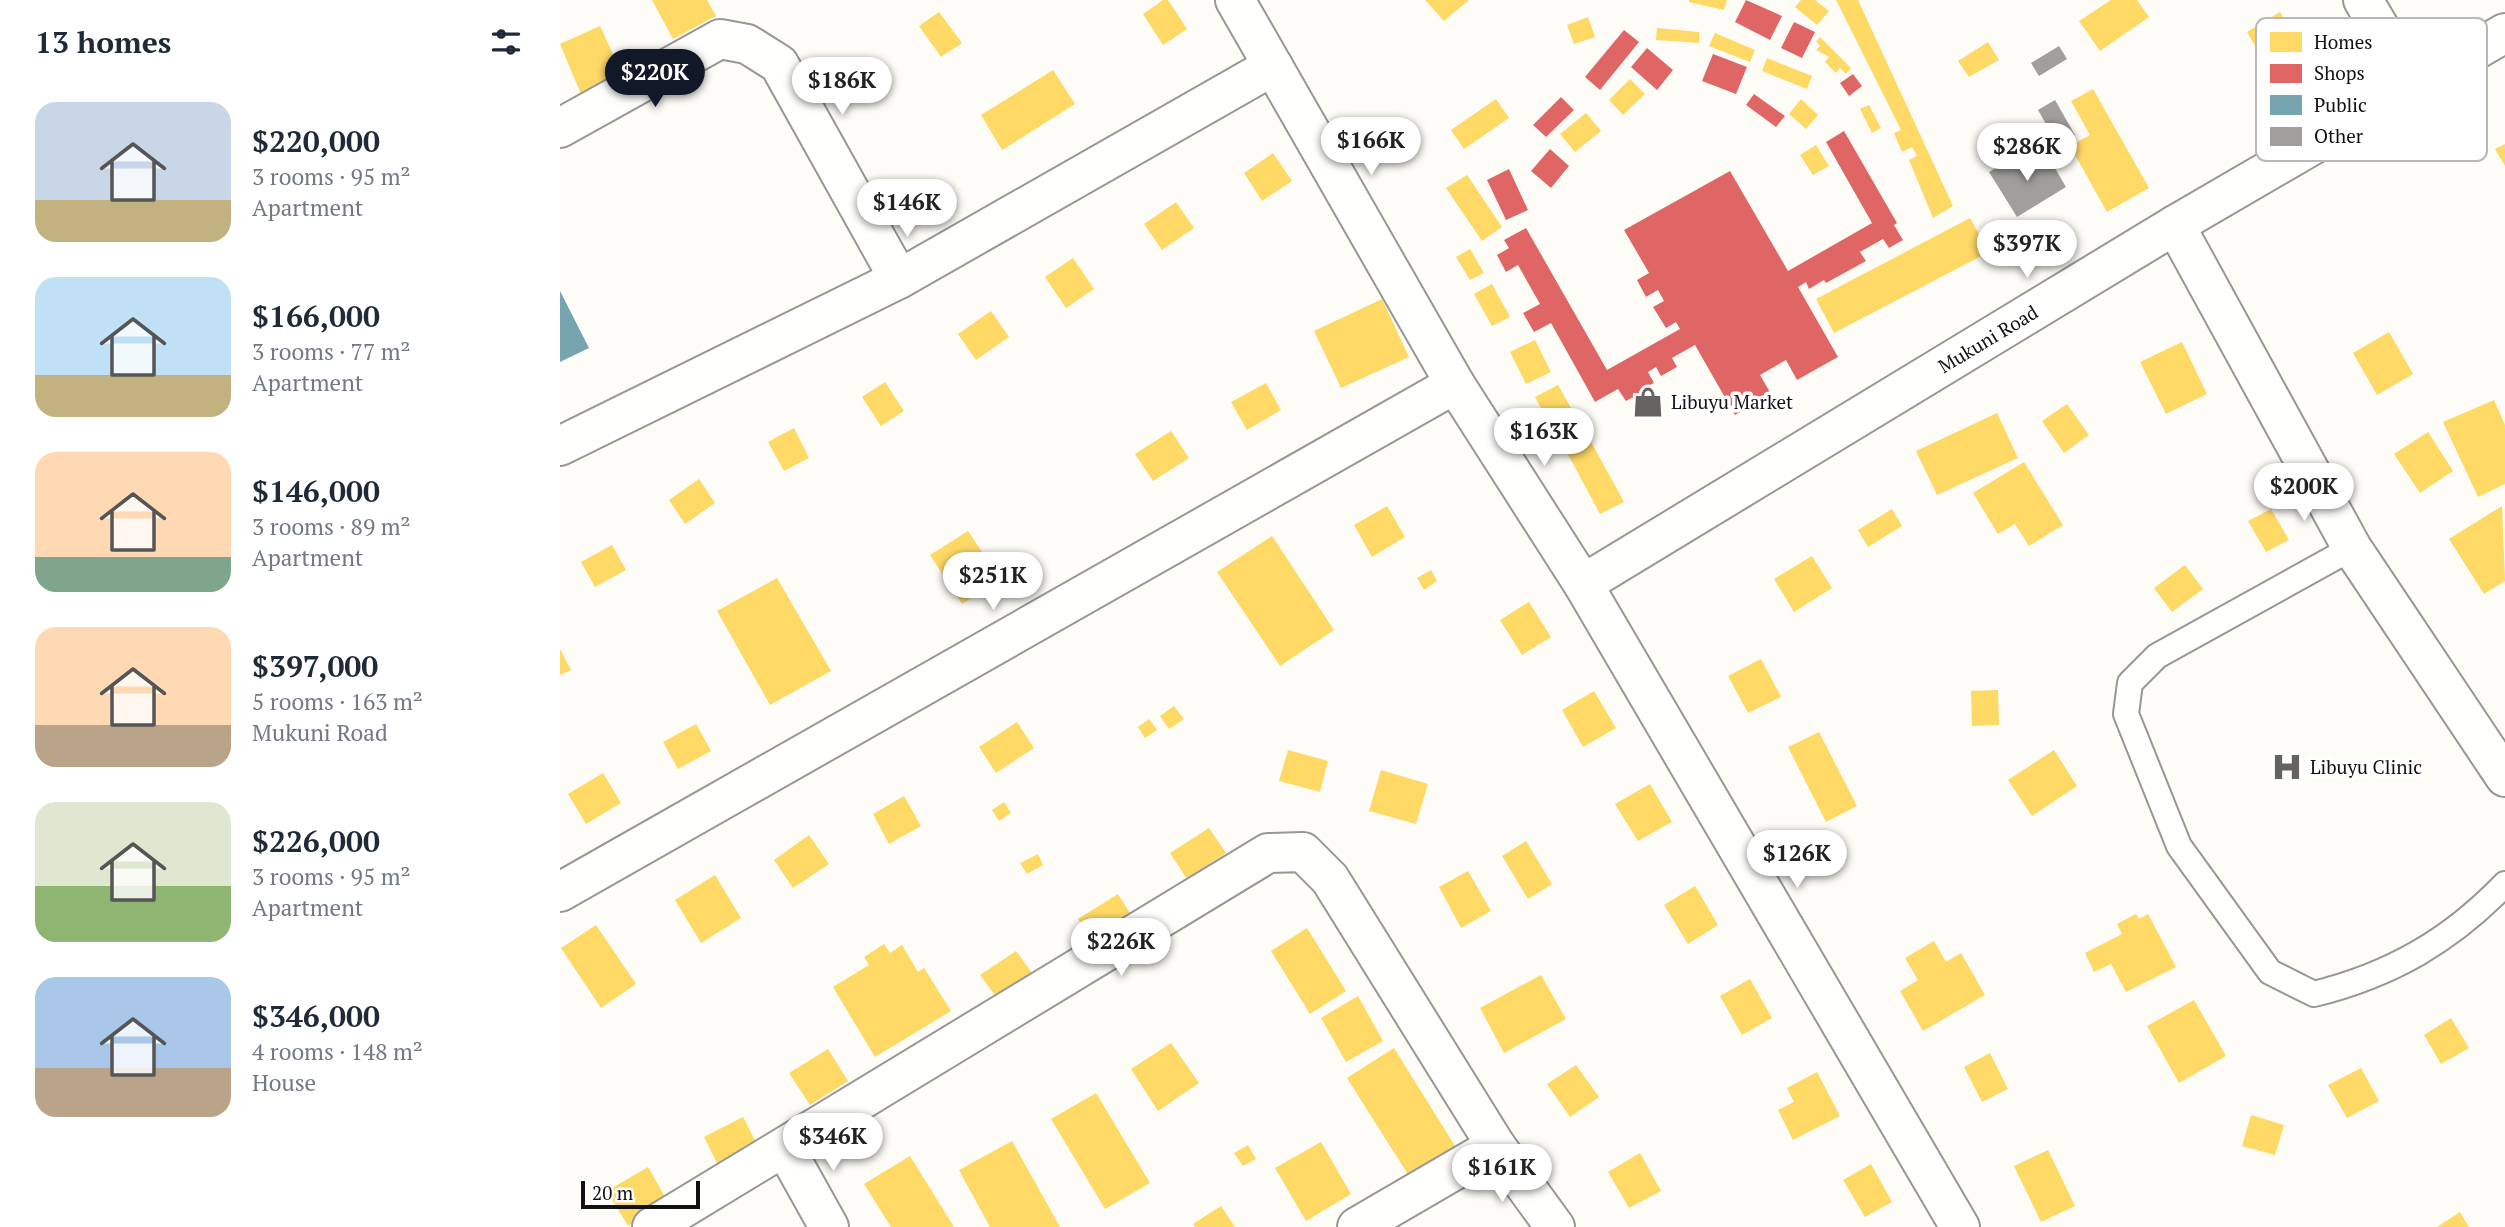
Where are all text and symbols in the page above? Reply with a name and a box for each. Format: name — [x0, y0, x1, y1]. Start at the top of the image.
legend — [2256, 18, 2487, 161]
text: 13 homes — [35, 22, 171, 62]
icon: filters — [487, 23, 525, 61]
text: Homes — [2314, 29, 2373, 54]
pin: $220K — [606, 50, 704, 109]
text: $220K — [621, 56, 689, 87]
pin: $186K — [793, 58, 891, 117]
text: Shops — [2314, 60, 2365, 85]
text: $186K — [808, 64, 876, 95]
text: Public — [2314, 92, 2367, 117]
pin: $166K — [1322, 118, 1420, 177]
text: $220,000 — [252, 121, 380, 161]
text: Other — [2314, 123, 2364, 148]
text: $166K — [1337, 124, 1405, 155]
pin: $286K — [1978, 124, 2076, 183]
icon: home — [91, 130, 175, 214]
text: $286K — [1993, 130, 2061, 161]
text: 3 rooms · 95 m² — [252, 161, 411, 192]
pin: $146K — [858, 180, 956, 239]
text: $146K — [873, 186, 941, 217]
text: Apartment — [252, 192, 363, 223]
pin: $397K — [1978, 220, 2076, 280]
text: $397K — [1993, 227, 2061, 258]
text: $166,000 — [252, 296, 380, 336]
street label: Mukuni Road — [1933, 299, 2043, 378]
icon: home — [91, 305, 175, 389]
text: 3 rooms · 77 m² — [252, 336, 411, 367]
text: Apartment — [252, 367, 363, 398]
shop icon: Libuyu Market — [1631, 385, 1665, 419]
place label: Libuyu Market — [1671, 389, 1793, 414]
pin: $163K — [1495, 408, 1593, 468]
text: $163K — [1510, 415, 1578, 446]
pin: $200K — [2255, 463, 2353, 523]
text: $200K — [2270, 470, 2338, 501]
text: $146,000 — [252, 471, 380, 511]
icon: home — [91, 480, 175, 564]
text: 3 rooms · 89 m² — [252, 511, 411, 542]
text: Apartment — [252, 542, 363, 573]
pin: $251K — [944, 552, 1042, 612]
text: $251K — [959, 559, 1027, 590]
text: $397,000 — [252, 646, 378, 686]
icon: home — [91, 655, 175, 739]
text: 5 rooms · 163 m² — [252, 686, 423, 717]
text: Mukuni Road — [252, 717, 388, 748]
hospital icon: Libuyu Clinic — [2270, 750, 2304, 784]
place label: Libuyu Clinic — [2310, 754, 2422, 779]
text: $226,000 — [252, 821, 380, 861]
icon: home — [91, 830, 175, 914]
pin: $126K — [1748, 830, 1846, 890]
text: $126K — [1763, 837, 1831, 868]
text: 3 rooms · 95 m² — [252, 861, 411, 892]
text: Apartment — [252, 892, 363, 923]
pin: $226K — [1072, 918, 1170, 978]
text: $226K — [1087, 925, 1155, 956]
text: $346,000 — [252, 996, 380, 1036]
icon: home — [91, 1005, 175, 1089]
text: 4 rooms · 148 m² — [252, 1036, 423, 1067]
text: House — [252, 1067, 316, 1098]
pin: $346K — [784, 1114, 882, 1173]
text: $346K — [799, 1120, 867, 1151]
pin: $161K — [1453, 1144, 1551, 1204]
text: $161K — [1468, 1151, 1536, 1182]
scale bar — [581, 1178, 700, 1210]
text: 20 m — [592, 1180, 633, 1205]

